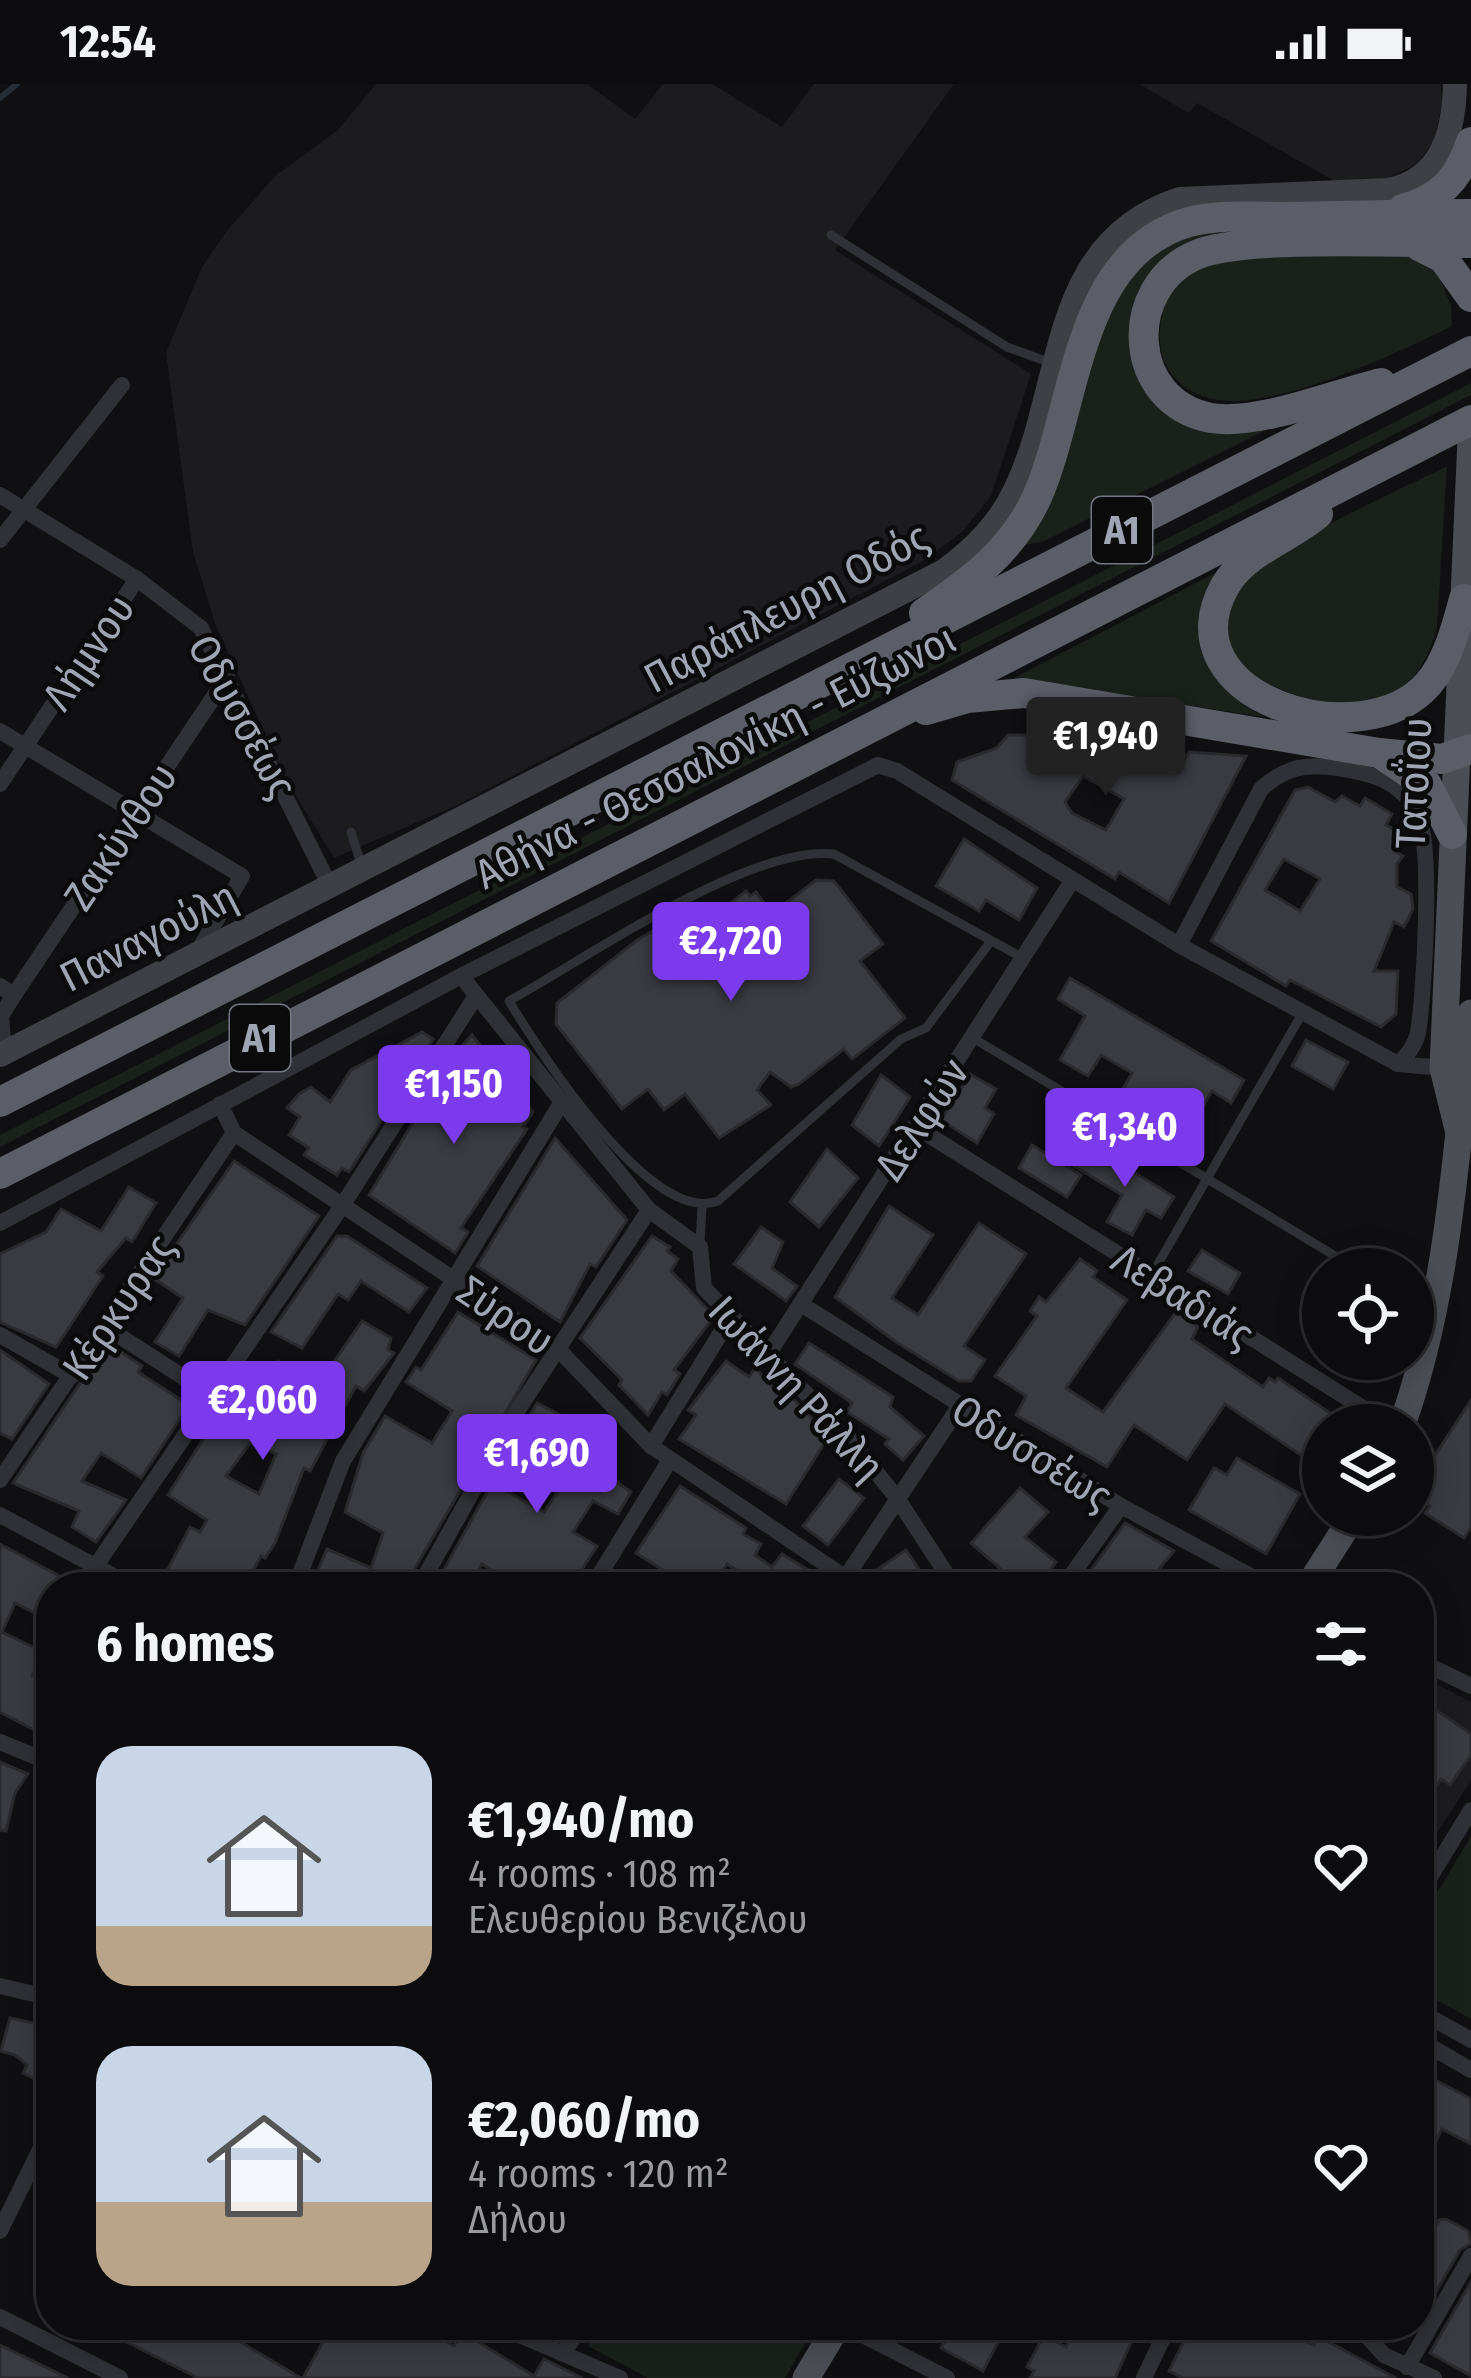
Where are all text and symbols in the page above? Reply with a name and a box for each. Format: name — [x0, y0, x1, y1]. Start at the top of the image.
text: 12:54 — [60, 15, 156, 69]
road number: Α1 — [1092, 497, 1152, 563]
street label: Παράπλευρη Οδός — [636, 512, 937, 704]
street label: Λήμνου — [32, 585, 145, 720]
street label: Αθήνα - Θεσσαλονίκη - Εύζωνοι — [467, 614, 964, 900]
street label: Οδυσσέως — [177, 626, 307, 807]
pin: €1,940 — [1008, 697, 1204, 799]
text: €1,940 — [1053, 713, 1159, 759]
street label: Τατοΐου — [1386, 716, 1442, 850]
street label: Ζακύνθου — [54, 754, 188, 919]
street label: Παναγούλη — [52, 871, 245, 1003]
pin: €2,720 — [633, 902, 829, 1004]
text: €2,720 — [679, 918, 783, 964]
road number: Α1 — [230, 1005, 290, 1071]
pin: €1,150 — [356, 1045, 552, 1147]
street label: Δελφών — [864, 1050, 979, 1189]
text: €1,150 — [405, 1061, 503, 1107]
pin: €1,340 — [1027, 1088, 1223, 1190]
text: €1,340 — [1072, 1104, 1178, 1150]
street label: Κέρκυρας — [52, 1225, 186, 1390]
street label: Λεβαδιάς — [1103, 1234, 1263, 1360]
map controls — [1302, 1248, 1434, 1536]
button: locate — [1302, 1248, 1434, 1380]
street label: Σύρου — [448, 1266, 563, 1366]
street label: Ιωάννη Ράλλη — [698, 1286, 895, 1491]
pin: €2,060 — [165, 1361, 361, 1463]
text: €2,060 — [208, 1377, 318, 1423]
street label: Οδυσσέως — [943, 1384, 1121, 1521]
button: layers — [1302, 1404, 1434, 1536]
pin: €1,690 — [439, 1414, 635, 1516]
text: €1,690 — [484, 1430, 590, 1476]
icon: filters — [1308, 1611, 1374, 1677]
text: 6 homes — [96, 1613, 274, 1675]
text: €1,940/mo — [468, 1789, 694, 1851]
icon: home — [192, 1794, 336, 1938]
icon: heart — [1308, 1833, 1374, 1899]
text: 4 rooms · 108 m² — [468, 1851, 731, 1897]
text: Ελευθερίου Βενιζέλου — [468, 1897, 808, 1943]
text: €2,060/mo — [468, 2089, 700, 2151]
icon: home — [192, 2094, 336, 2238]
icon: heart — [1308, 2133, 1374, 2199]
text: 4 rooms · 120 m² — [468, 2151, 729, 2197]
text: Δήλου — [468, 2197, 567, 2243]

